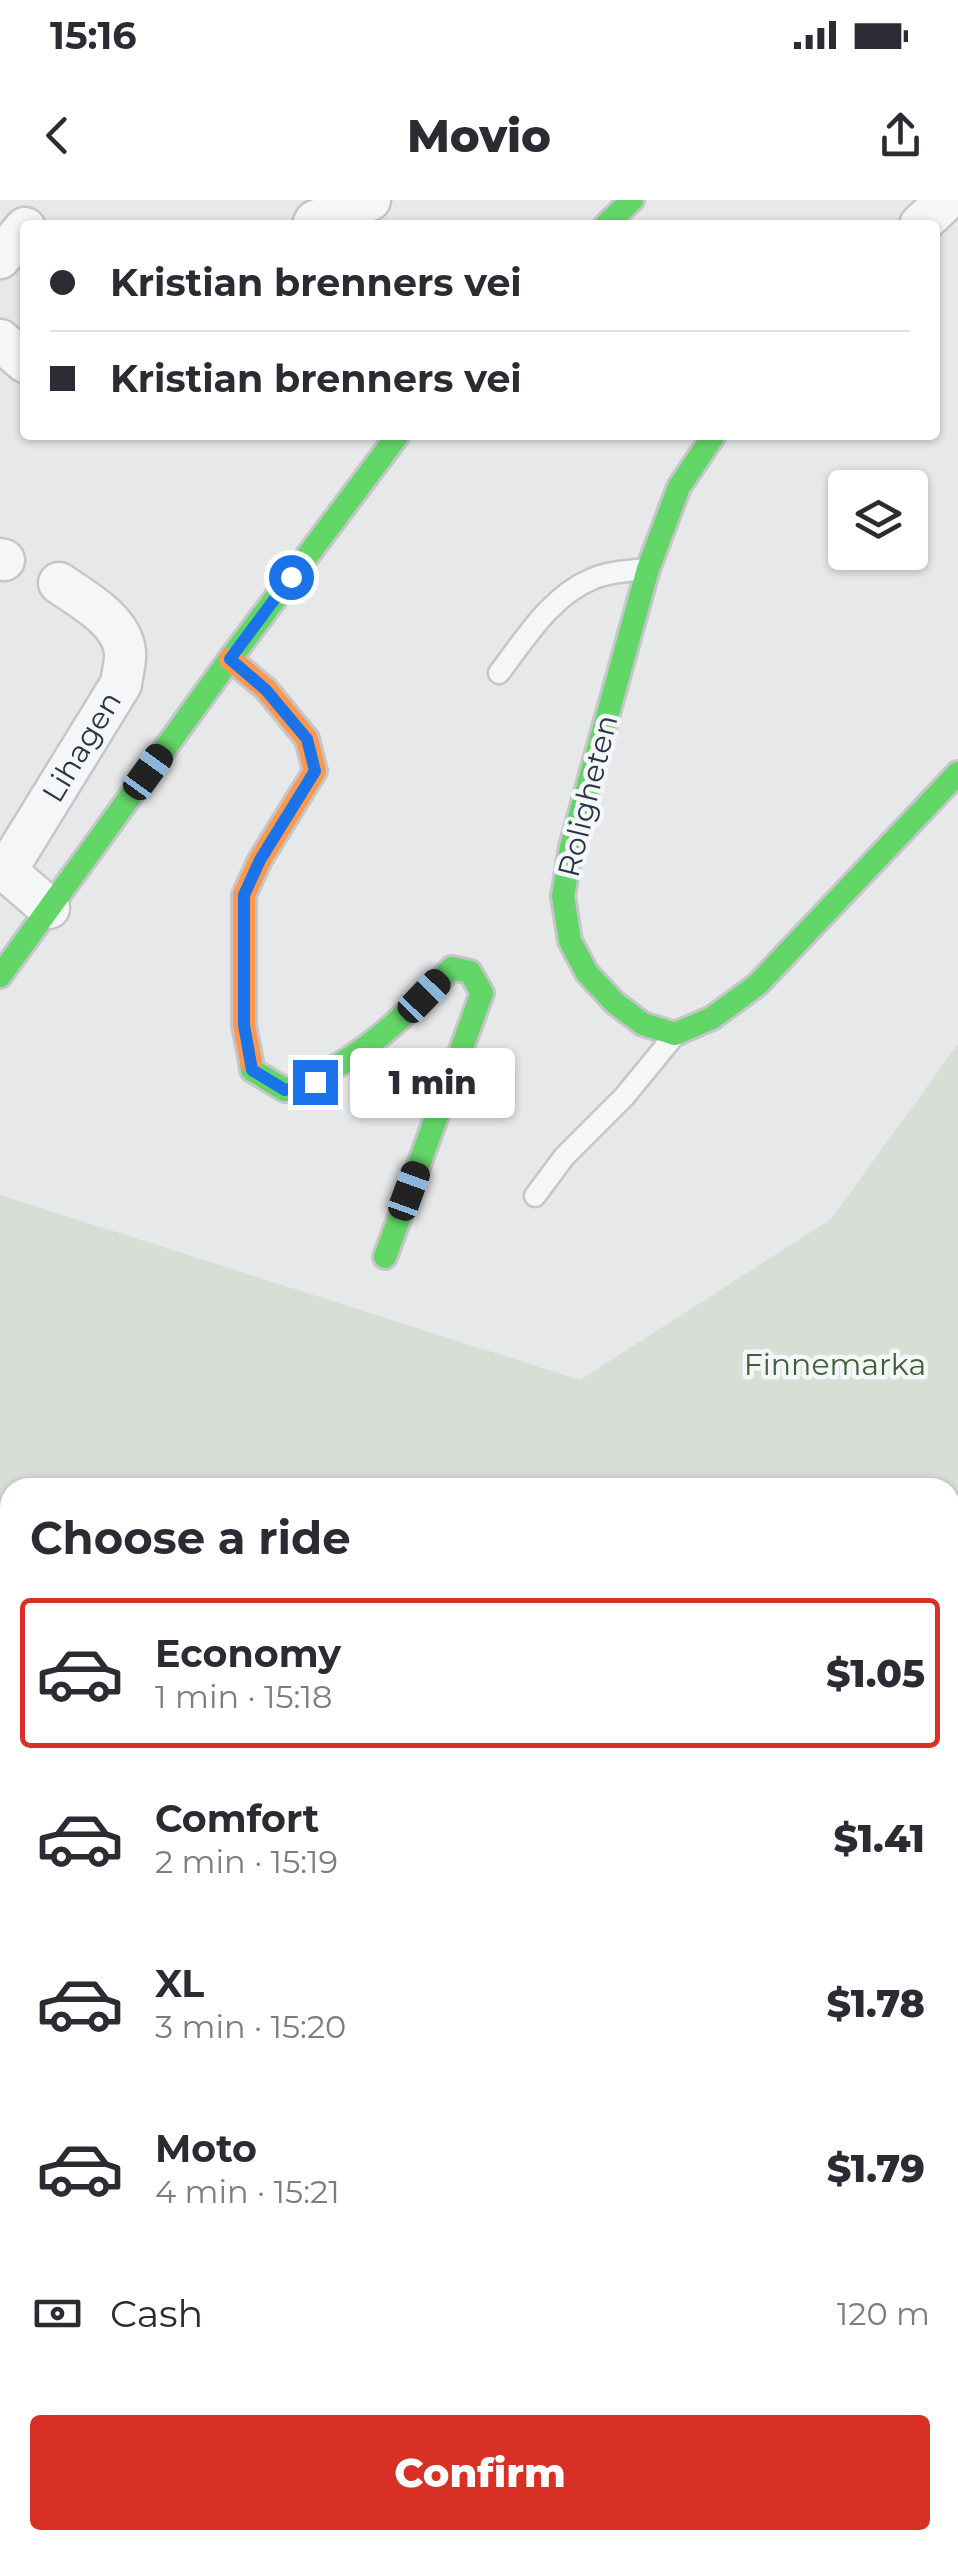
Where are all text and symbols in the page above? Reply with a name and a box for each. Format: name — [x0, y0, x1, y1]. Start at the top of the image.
text: 15:16 — [50, 12, 137, 59]
icon: back — [30, 108, 85, 163]
text: Movio — [407, 108, 551, 163]
icon: share — [873, 108, 928, 163]
text: Kristian brenners vei — [110, 259, 522, 306]
text: Kristian brenners vei — [110, 355, 522, 402]
map controls — [828, 470, 928, 570]
button: layers — [828, 470, 928, 570]
route start — [269, 555, 314, 600]
street label: Lihagen — [34, 685, 129, 809]
street label: Roligheten — [550, 711, 625, 881]
car — [118, 739, 178, 805]
car — [392, 964, 456, 1028]
callout: 1 min — [350, 1047, 515, 1117]
route end — [293, 1060, 338, 1105]
text: 1 min — [388, 1063, 477, 1102]
car — [385, 1158, 433, 1224]
park label: Finnemarka — [744, 1346, 926, 1383]
text: Choose a ride — [30, 1510, 351, 1565]
icon: car — [35, 1628, 125, 1718]
text: Economy — [155, 1630, 341, 1677]
text: $1.05 — [826, 1650, 925, 1697]
text: 1 min · 15:18 — [155, 1677, 332, 1716]
icon: car — [35, 1793, 125, 1883]
text: Comfort — [155, 1795, 319, 1842]
text: $1.41 — [833, 1815, 925, 1862]
text: 2 min · 15:19 — [155, 1842, 338, 1881]
icon: car — [35, 1958, 125, 2048]
text: XL — [155, 1960, 204, 2007]
text: $1.78 — [827, 1980, 925, 2027]
text: 3 min · 15:20 — [155, 2007, 346, 2046]
icon: car — [35, 2123, 125, 2213]
text: Moto — [155, 2125, 257, 2172]
text: $1.79 — [827, 2145, 925, 2192]
text: 4 min · 15:21 — [155, 2172, 340, 2211]
icon: cash — [30, 2286, 85, 2341]
text: Cash — [110, 2290, 203, 2337]
text: 120 m — [837, 2294, 930, 2333]
button: Confirm — [30, 2415, 930, 2530]

